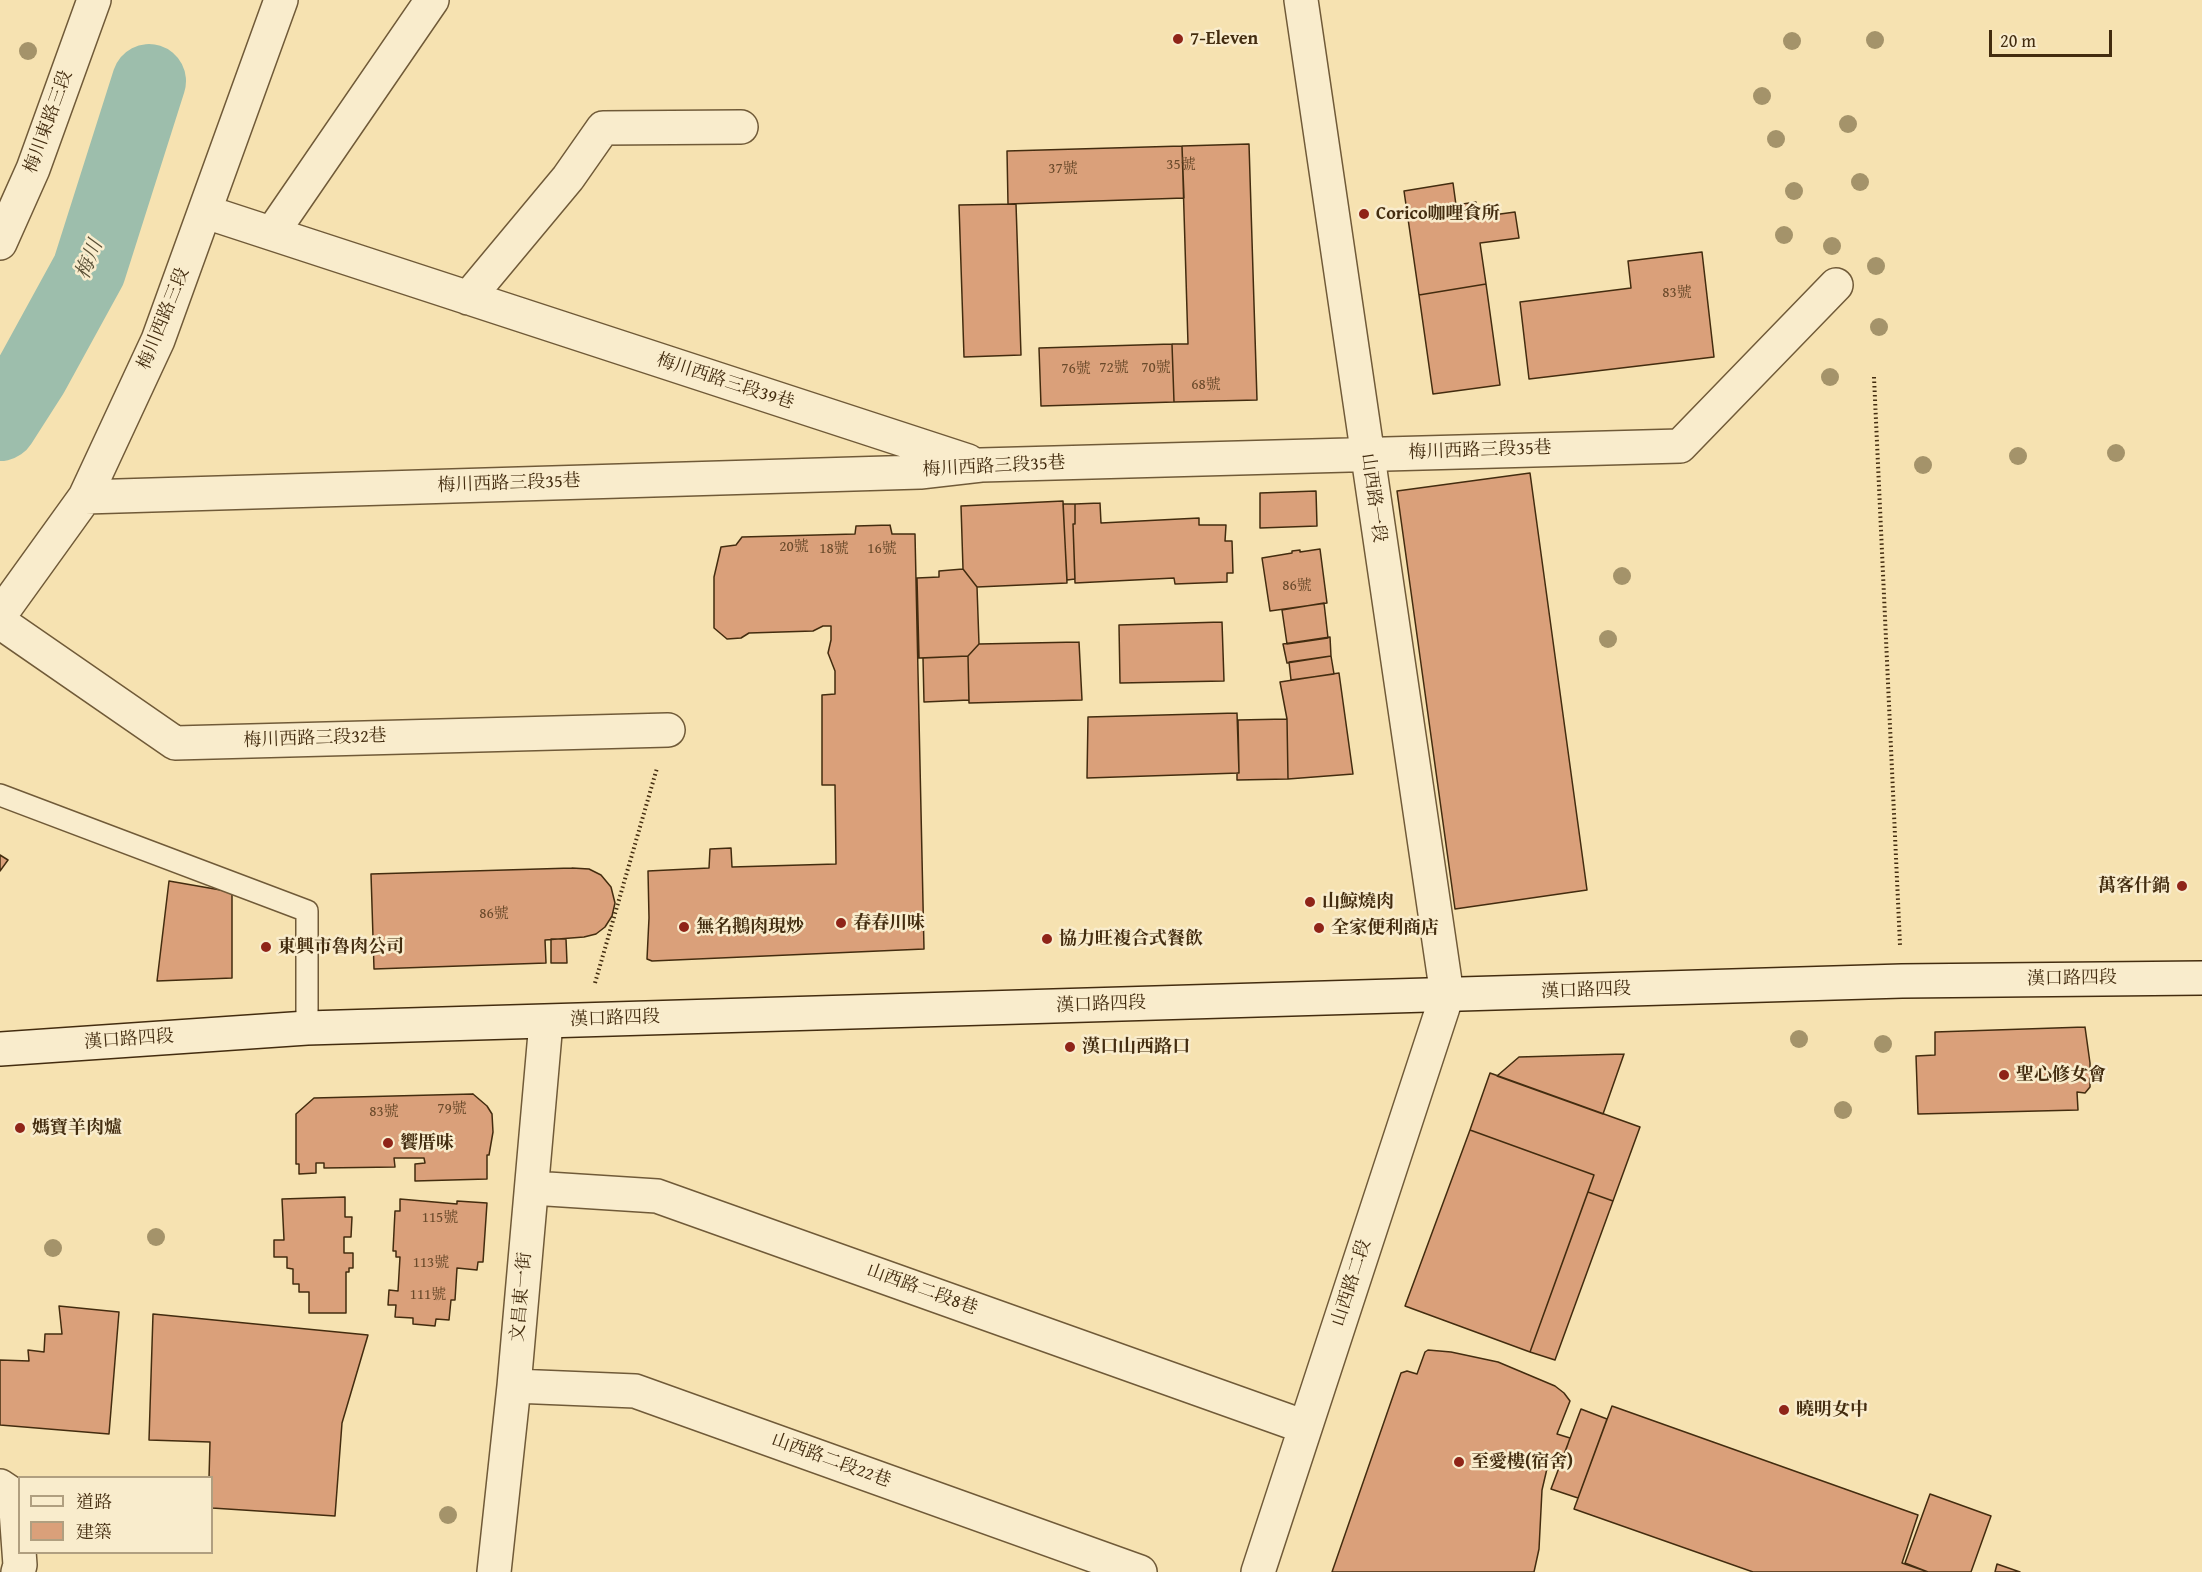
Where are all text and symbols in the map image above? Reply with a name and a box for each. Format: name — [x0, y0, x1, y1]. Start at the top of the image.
scale bar — [1992, 18, 2115, 56]
text: 20 m — [2000, 27, 2036, 54]
place label: 7-Eleven — [1190, 28, 1258, 50]
marker: 7-Eleven — [1171, 32, 1185, 46]
street label: 梅川東路三段 — [20, 68, 78, 176]
house number: 35號 — [1166, 156, 1196, 174]
house number: 37號 — [1048, 160, 1078, 178]
place label: Corico咖哩食所 — [1376, 203, 1499, 225]
marker: Corico咖哩食所 — [1357, 207, 1371, 221]
water label: 梅川 — [71, 237, 109, 283]
street label: 梅川西路三段 — [134, 265, 194, 373]
house number: 83號 — [1662, 284, 1692, 302]
street label: 梅川西路三段39巷 — [654, 350, 796, 414]
house number: 72號 — [1099, 359, 1129, 377]
house number: 70號 — [1141, 359, 1171, 377]
house number: 76號 — [1061, 360, 1091, 378]
house number: 68號 — [1191, 376, 1221, 394]
street label: 梅川西路三段35巷 — [1408, 438, 1552, 464]
street label: 梅川西路三段35巷 — [922, 452, 1066, 482]
street label: 山西路一段 — [1356, 452, 1390, 544]
street label: 梅川西路三段35巷 — [437, 471, 581, 497]
house number: 20號 — [779, 538, 809, 556]
house number: 18號 — [819, 540, 849, 558]
house number: 16號 — [867, 540, 897, 558]
house number: 86號 — [1282, 577, 1312, 595]
street label: 梅川西路三段32巷 — [243, 726, 387, 752]
place label: 萬客什鍋 — [2098, 875, 2170, 897]
marker: 萬客什鍋 — [2175, 879, 2189, 893]
place label: 山鯨燒肉 — [1322, 891, 1394, 913]
marker: 山鯨燒肉 — [1303, 895, 1317, 909]
house number: 86號 — [479, 905, 509, 923]
place label: 春春川味 — [853, 912, 925, 934]
place label: 無名鵝肉現炒 — [696, 916, 804, 938]
marker: 春春川味 — [834, 916, 848, 930]
place label: 全家便利商店 — [1331, 917, 1439, 939]
marker: 無名鵝肉現炒 — [677, 920, 691, 934]
marker: 全家便利商店 — [1312, 921, 1326, 935]
place label: 協力旺複合式餐飲 — [1059, 928, 1203, 950]
marker: 協力旺複合式餐飲 — [1040, 932, 1054, 946]
place label: 東興市魯肉公司 — [278, 936, 404, 958]
marker: 東興市魯肉公司 — [259, 940, 273, 954]
street label: 漢口路四段 — [2027, 967, 2117, 991]
street label: 漢口路四段 — [1541, 979, 1631, 1003]
street label: 漢口路四段 — [1056, 993, 1146, 1017]
street label: 漢口路四段 — [570, 1007, 660, 1031]
street label: 漢口路四段 — [83, 1026, 175, 1054]
place label: 漢口山西路口 — [1082, 1036, 1190, 1058]
marker: 漢口山西路口 — [1063, 1040, 1077, 1054]
place label: 聖心修女會 — [2016, 1064, 2106, 1086]
marker: 聖心修女會 — [1997, 1068, 2011, 1082]
house number: 79號 — [437, 1100, 467, 1118]
house number: 83號 — [369, 1103, 399, 1121]
place label: 媽寶羊肉爐 — [32, 1117, 122, 1139]
marker: 媽寶羊肉爐 — [13, 1121, 27, 1135]
place label: 饗厝味 — [400, 1132, 454, 1154]
marker: 饗厝味 — [381, 1136, 395, 1150]
house number: 115號 — [422, 1209, 458, 1227]
street label: 山西路二段 — [1328, 1237, 1376, 1329]
street label: 文昌東一街 — [507, 1251, 537, 1343]
house number: 113號 — [413, 1254, 449, 1272]
street label: 山西路二段8巷 — [863, 1260, 981, 1320]
house number: 111號 — [410, 1286, 446, 1304]
place label: 曉明女中 — [1796, 1399, 1868, 1421]
marker: 曉明女中 — [1777, 1403, 1791, 1417]
street label: 山西路二段22巷 — [768, 1429, 894, 1493]
place label: 至愛樓(宿舍) — [1471, 1451, 1573, 1473]
marker: 至愛樓(宿舍) — [1452, 1455, 1466, 1469]
legend — [18, 1476, 213, 1554]
text: 道路 — [76, 1488, 112, 1515]
text: 建築 — [76, 1518, 112, 1545]

